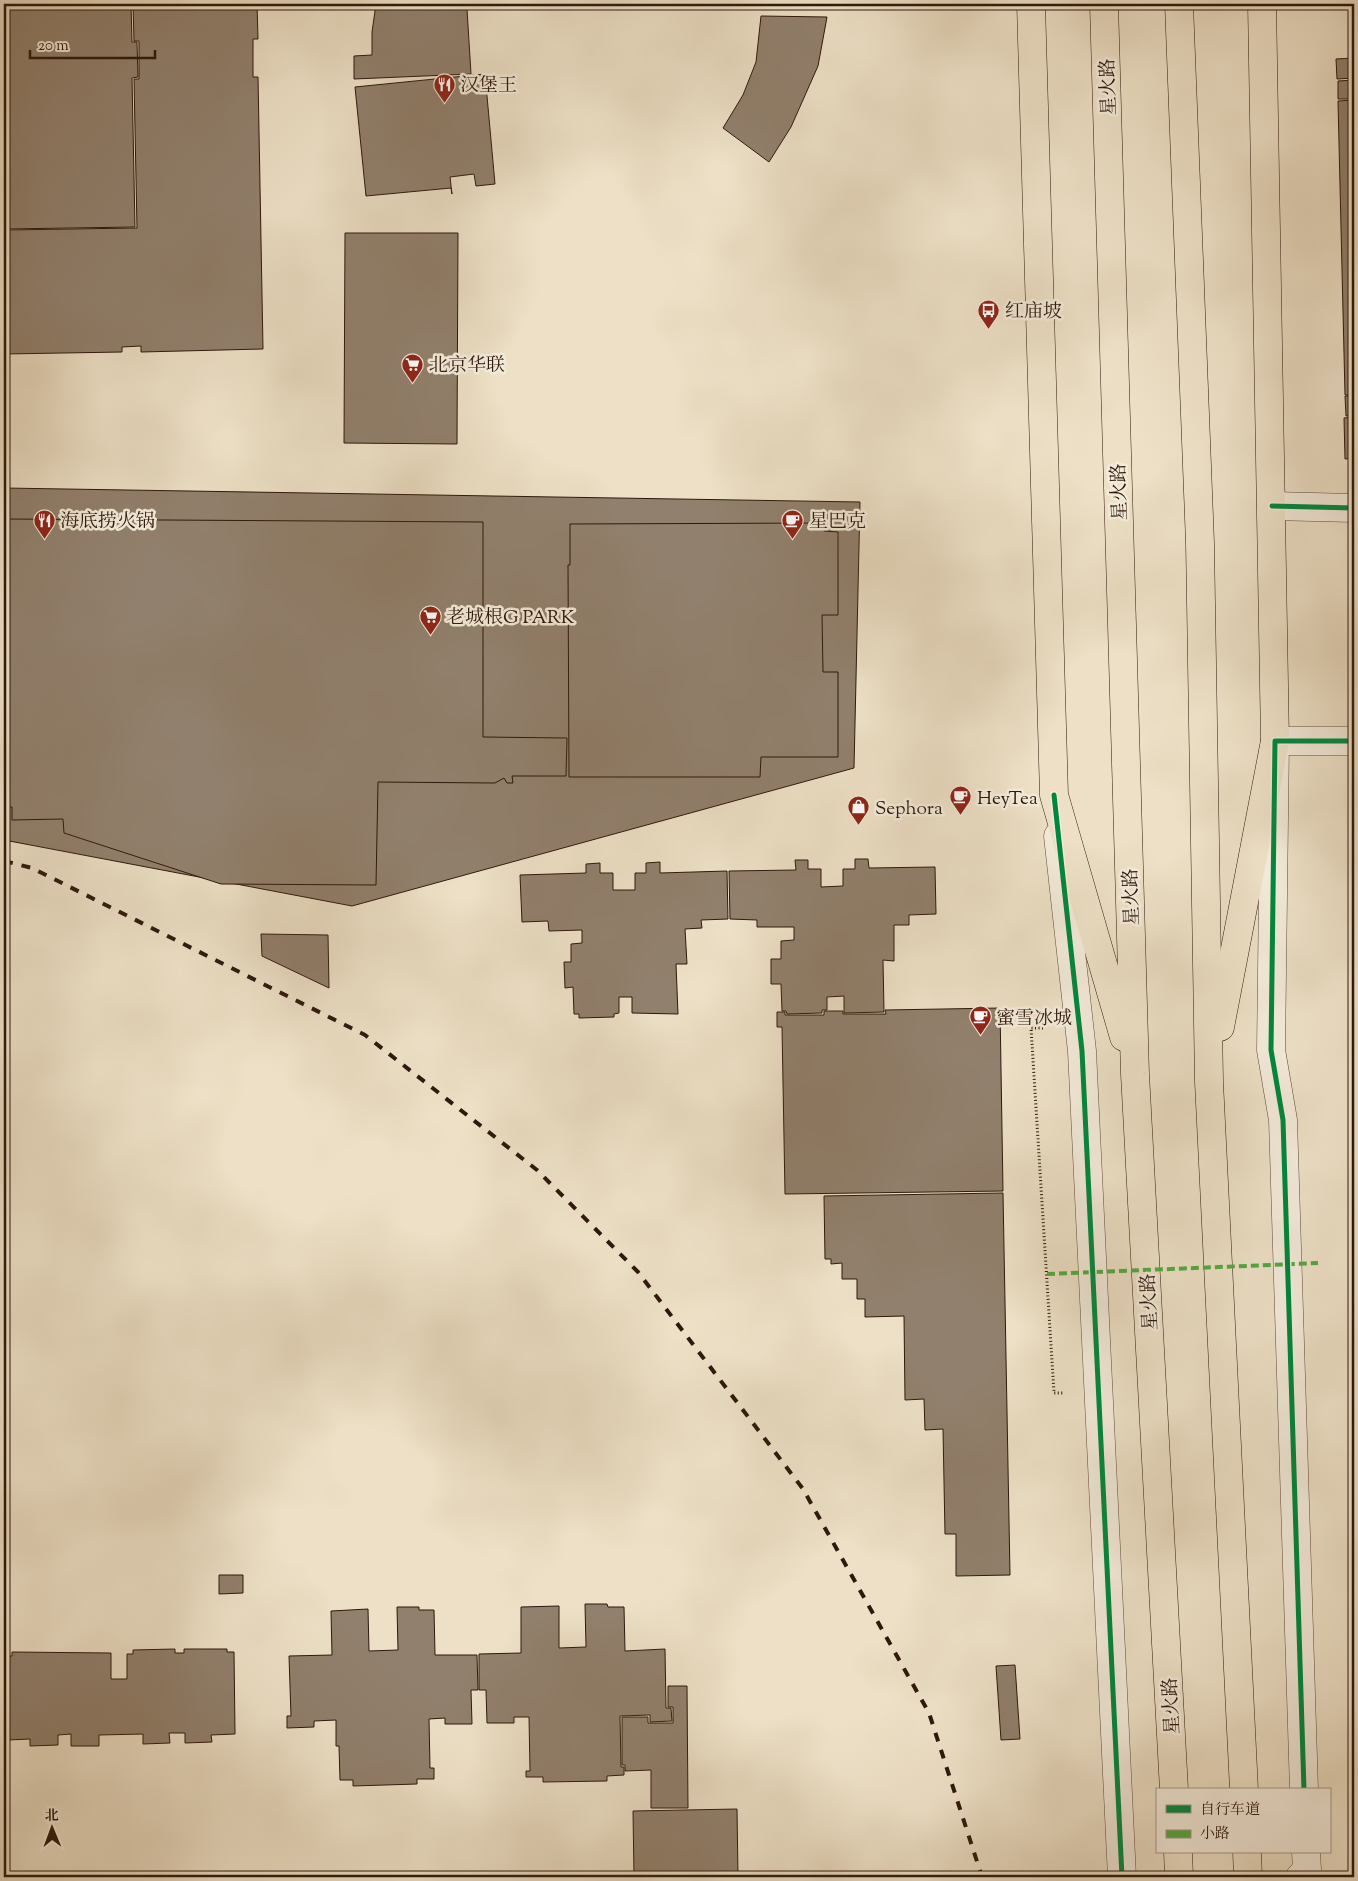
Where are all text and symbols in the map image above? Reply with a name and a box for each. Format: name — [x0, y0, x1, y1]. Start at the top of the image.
scale bar — [30, 28, 155, 60]
text: 20 m — [38, 36, 69, 57]
street label: 星火路 — [1095, 58, 1124, 116]
restaurant icon: 汉堡王 — [432, 72, 456, 103]
place label: 汉堡王 — [460, 73, 517, 100]
bus stop icon: 红庙坡 — [977, 298, 1001, 329]
place label: 红庙坡 — [1005, 299, 1062, 326]
supermarket icon: 北京华联 — [401, 352, 425, 383]
place label: 北京华联 — [429, 353, 505, 380]
street label: 星火路 — [1106, 463, 1135, 521]
restaurant icon: 海底捞火锅 — [32, 508, 56, 539]
cafe icon: 星巴克 — [781, 508, 805, 539]
place label: 海底捞火锅 — [60, 509, 155, 536]
place label: 星巴克 — [809, 509, 866, 536]
supermarket icon: 老城根G PARK — [418, 604, 442, 635]
place label: 老城根G PARK — [446, 605, 575, 632]
cafe icon: HeyTea — [949, 785, 973, 816]
place label: HeyTea — [977, 786, 1038, 813]
shop icon: Sephora — [847, 795, 871, 826]
place label: Sephora — [875, 796, 943, 823]
street label: 星火路 — [1118, 868, 1147, 926]
cafe icon: 蜜雪冰城 — [968, 1005, 992, 1036]
place label: 蜜雪冰城 — [996, 1006, 1072, 1033]
street label: 星火路 — [1136, 1273, 1165, 1331]
street label: 星火路 — [1158, 1677, 1187, 1735]
legend — [1156, 1788, 1330, 1854]
text: 自行车道 — [1200, 1800, 1260, 1821]
north arrow — [28, 1804, 78, 1854]
text: 北 — [45, 1807, 59, 1827]
text: 小路 — [1200, 1824, 1230, 1845]

